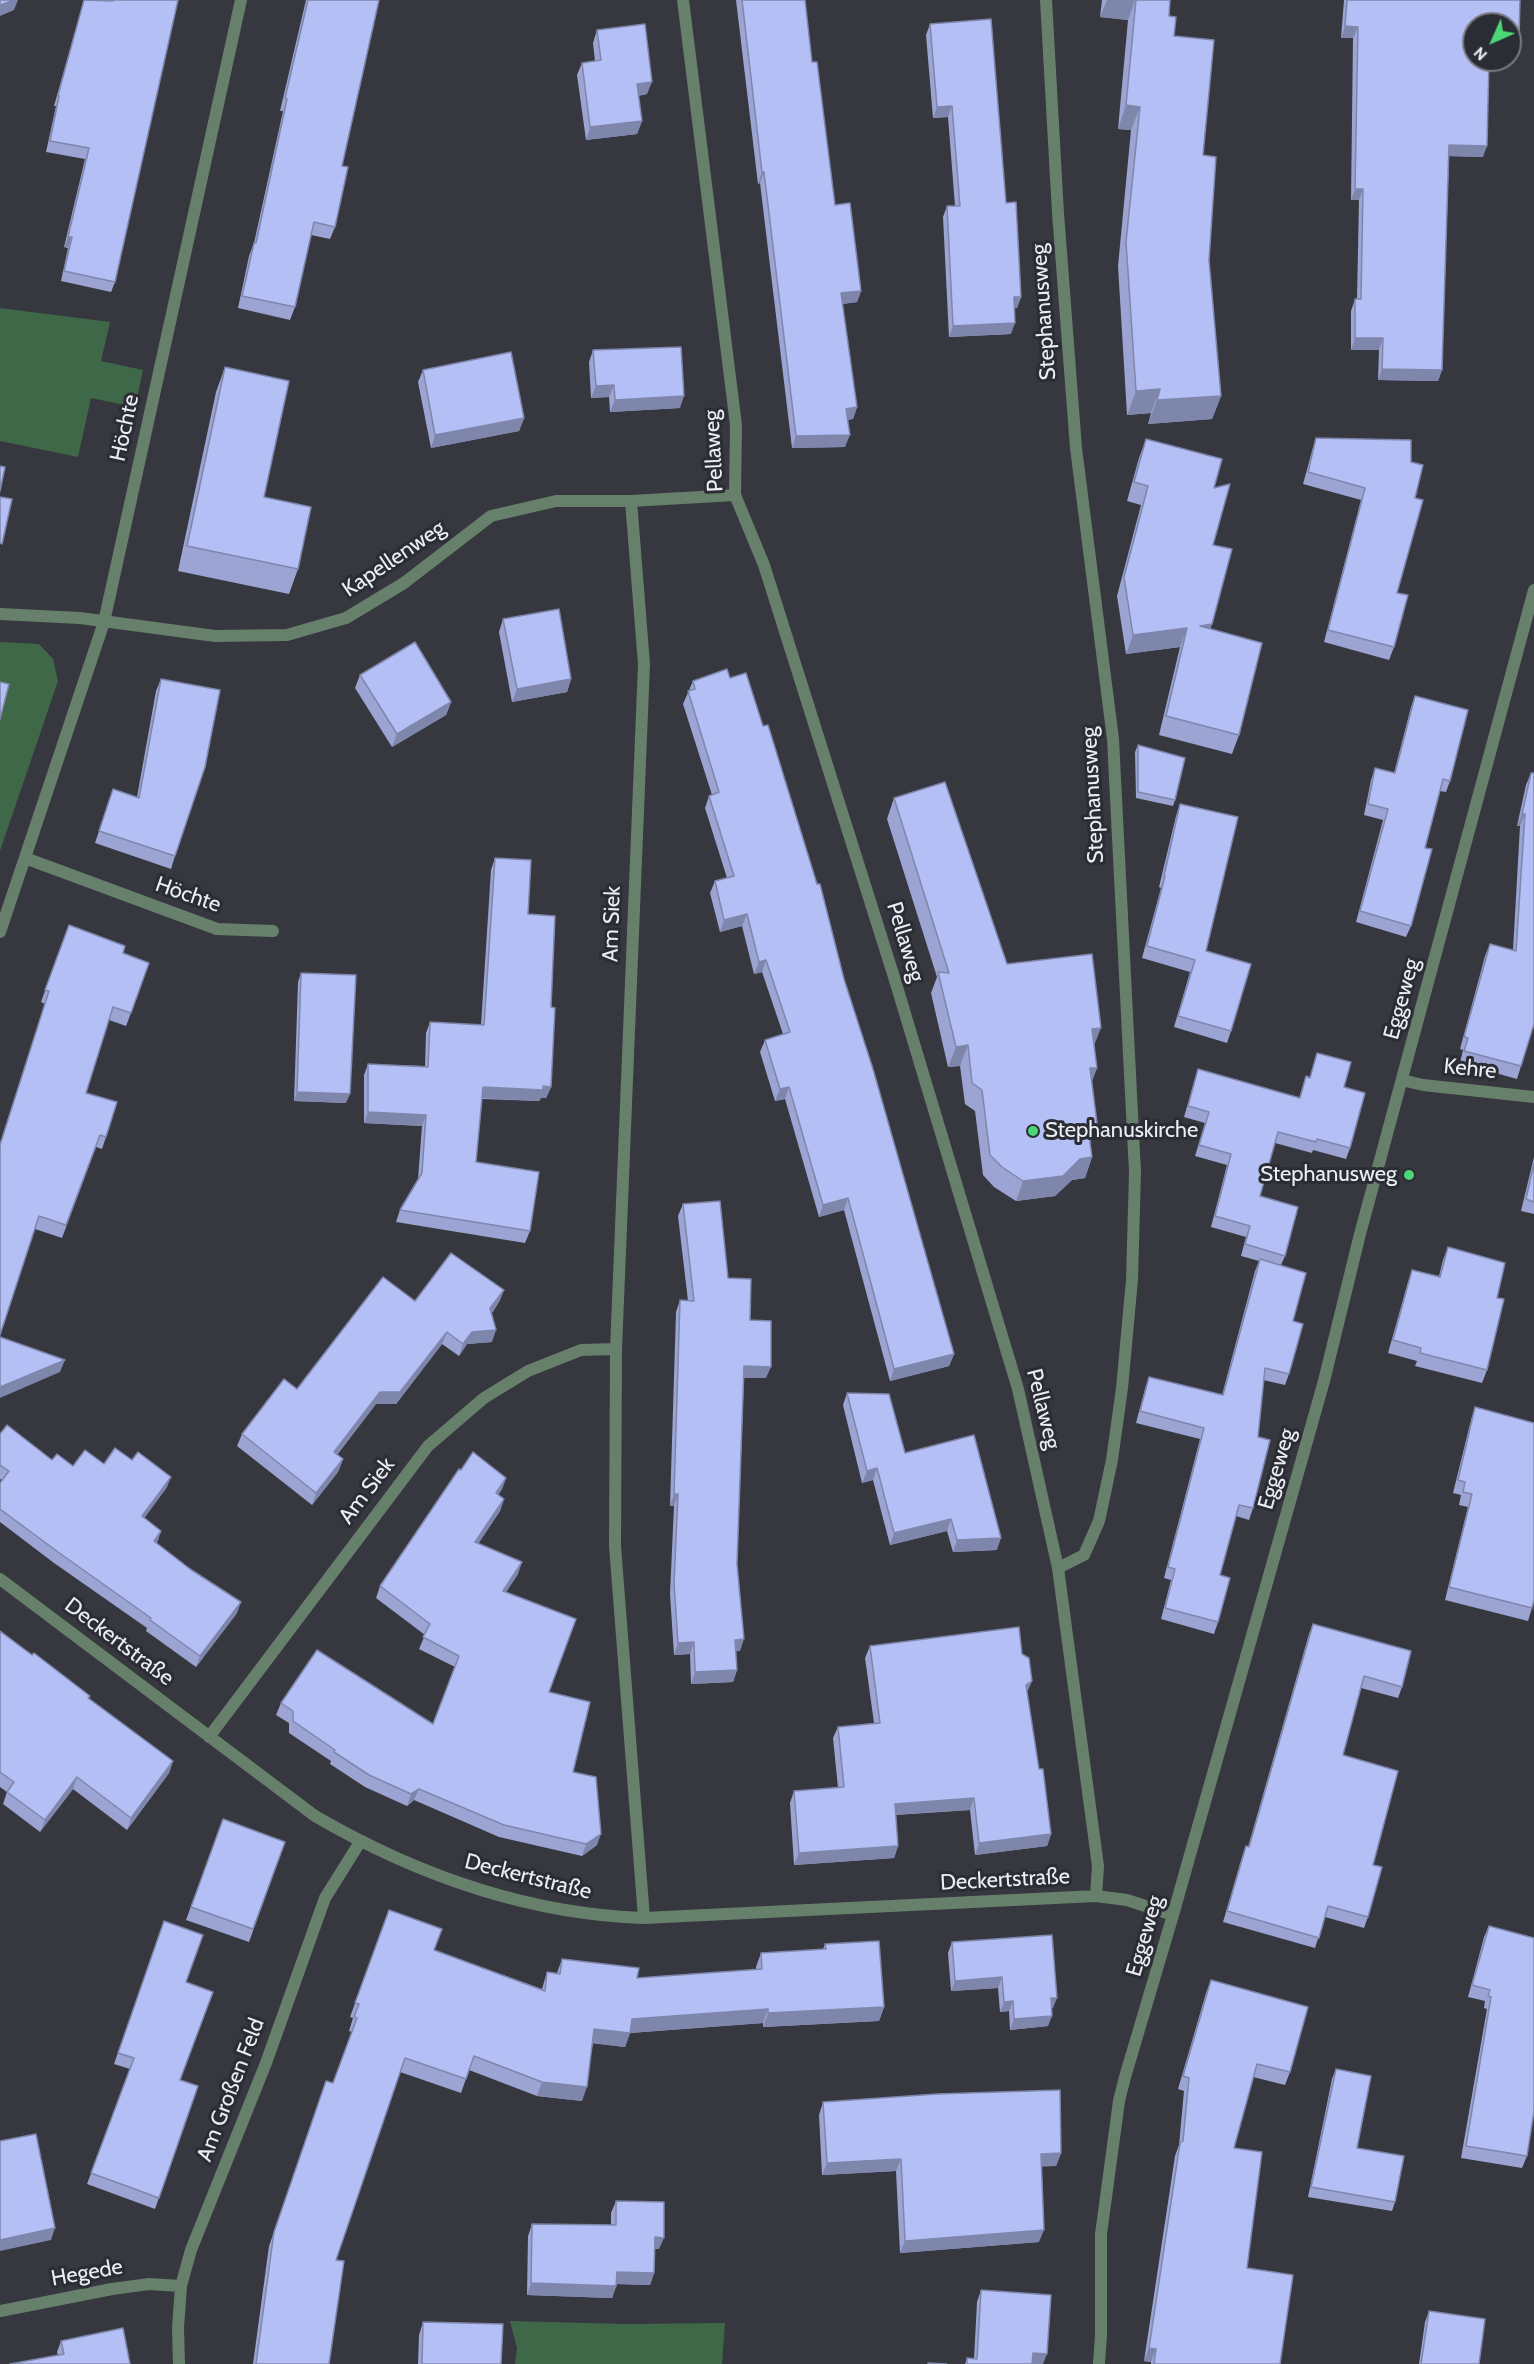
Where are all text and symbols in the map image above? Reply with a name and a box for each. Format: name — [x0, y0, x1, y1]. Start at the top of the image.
north arrow — [1462, 12, 1522, 72]
text: N — [1470, 43, 1491, 64]
street label: Stephanusweg — [1026, 243, 1062, 381]
street label: Höchte — [105, 392, 145, 464]
street label: Pellaweg — [699, 409, 729, 493]
street label: Kapellenweg — [338, 515, 450, 603]
street label: Stephanusweg — [1076, 726, 1110, 864]
street label: Höchte — [152, 872, 224, 918]
street label: Am Siek — [597, 885, 627, 963]
street label: Pellaweg — [880, 899, 930, 985]
street label: Eggeweg — [1378, 955, 1426, 1043]
street label: Kehre — [1442, 1053, 1498, 1085]
place label: Stephanuskirche — [1045, 1118, 1198, 1144]
marker: Stephanuskirche — [1026, 1124, 1040, 1138]
place label: Stephanusweg — [1260, 1162, 1397, 1188]
marker: Stephanusweg — [1402, 1168, 1416, 1182]
street label: Pellaweg — [1020, 1366, 1066, 1452]
street label: Eggeweg — [1253, 1425, 1301, 1513]
street label: Am Siek — [333, 1453, 401, 1529]
street label: Deckertstraße — [59, 1592, 179, 1692]
street label: Deckertstraße — [462, 1848, 594, 1906]
street label: Deckertstraße — [939, 1863, 1071, 1897]
street label: Eggeweg — [1121, 1892, 1169, 1980]
street label: Am Großen Feld — [192, 2015, 270, 2165]
street label: Hegede — [49, 2254, 125, 2292]

